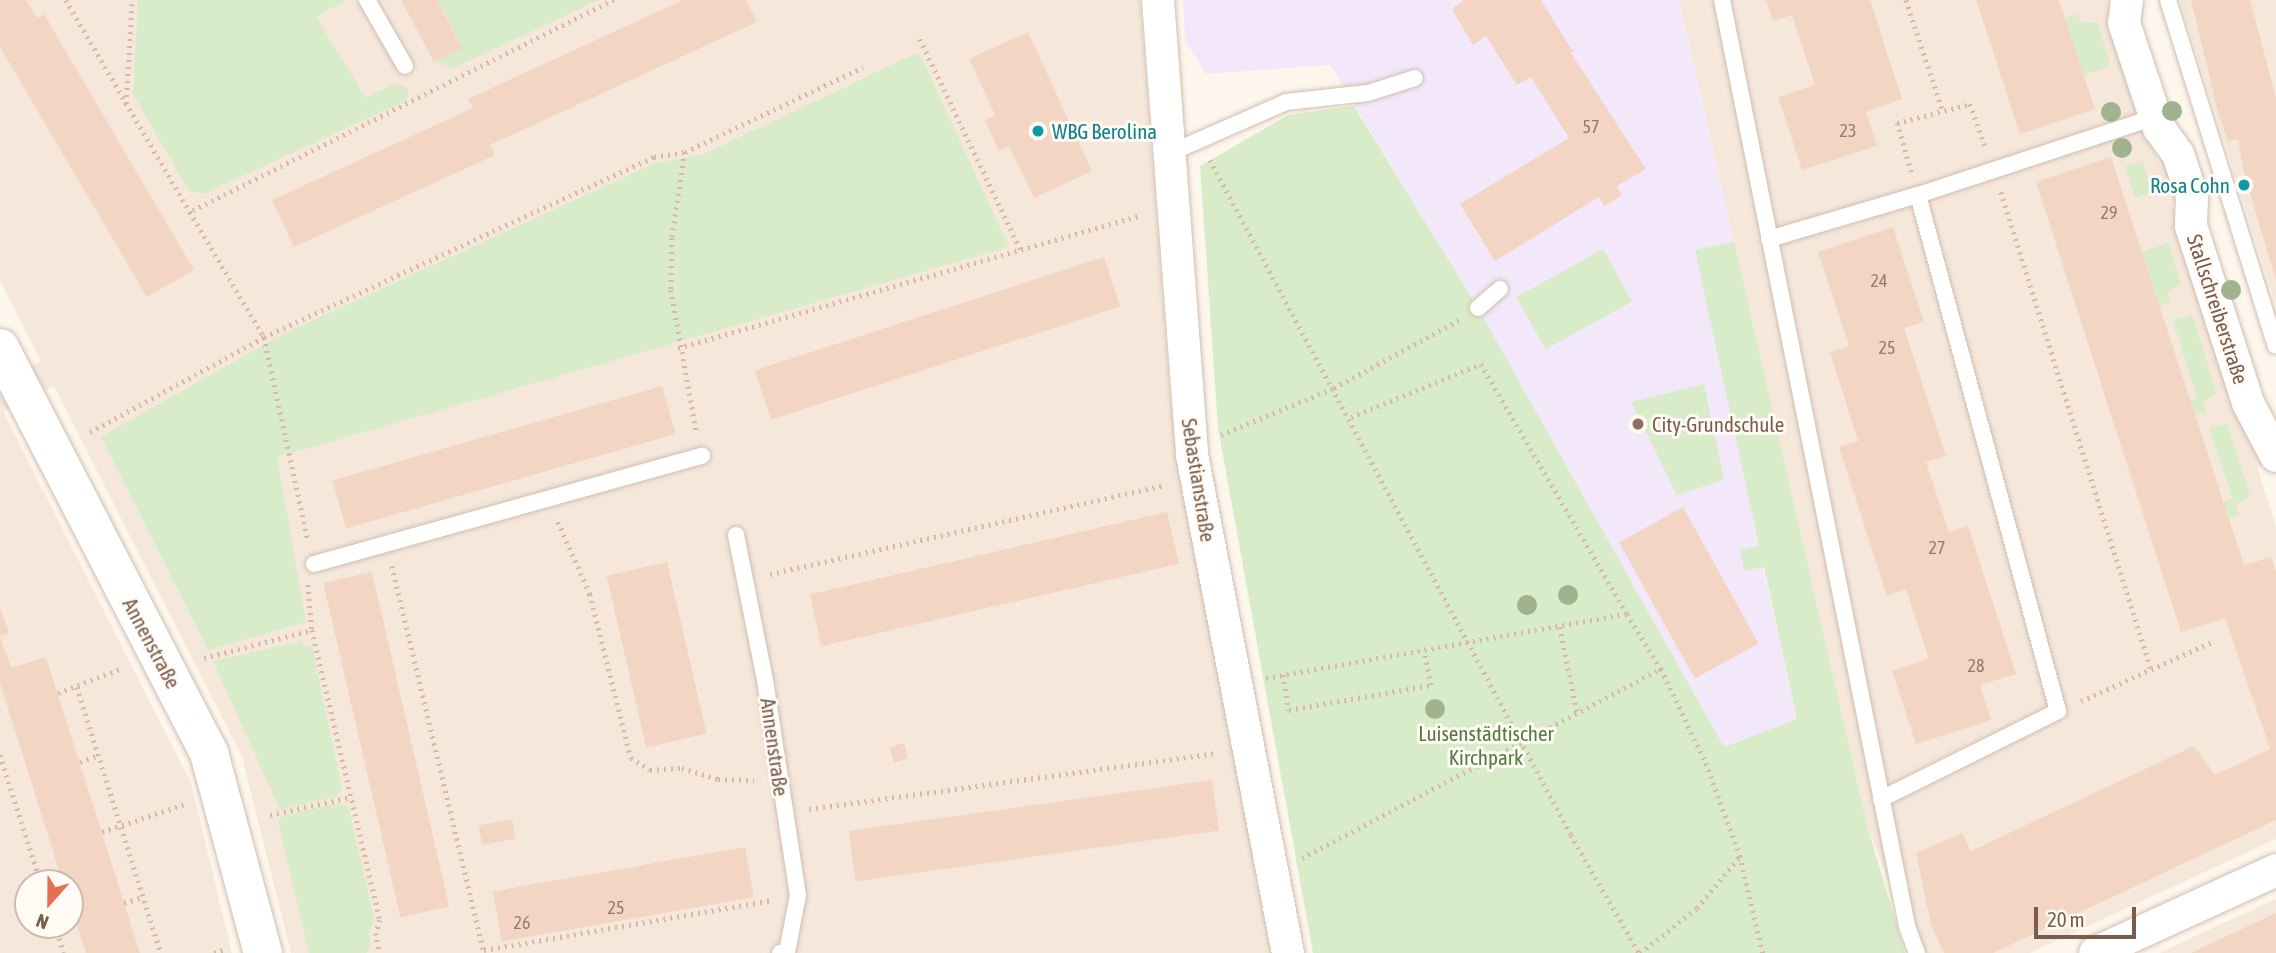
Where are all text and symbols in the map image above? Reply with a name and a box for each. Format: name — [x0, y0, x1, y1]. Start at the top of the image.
house number: 57 — [1583, 116, 1599, 138]
place label: WBG Berolina — [1052, 118, 1157, 144]
house number: 23 — [1840, 120, 1856, 142]
marker: WBG Berolina — [1030, 123, 1046, 139]
place label: Rosa Cohn — [2150, 172, 2230, 198]
marker: Rosa Cohn — [2236, 177, 2252, 193]
house number: 29 — [2101, 202, 2117, 224]
street label: Stallschreiberstraße — [2182, 231, 2254, 387]
house number: 24 — [1871, 270, 1887, 292]
house number: 25 — [1879, 337, 1895, 359]
place label: City-Grundschule — [1652, 411, 1784, 437]
street label: Sebastianstraße — [1177, 416, 1221, 544]
marker: City-Grundschule — [1630, 416, 1646, 432]
house number: 27 — [1929, 537, 1945, 559]
street label: Annenstraße — [118, 593, 186, 693]
house number: 28 — [1968, 655, 1984, 677]
street label: Annenstraße — [756, 696, 794, 798]
park label: Luisenstädtischer Kirchpark — [1418, 720, 1554, 770]
north arrow — [14, 869, 84, 939]
scale bar — [2038, 894, 2140, 938]
house number: 25 — [608, 897, 624, 919]
text: 20 m — [2047, 907, 2085, 931]
text: N — [33, 909, 51, 934]
house number: 26 — [514, 912, 530, 934]

